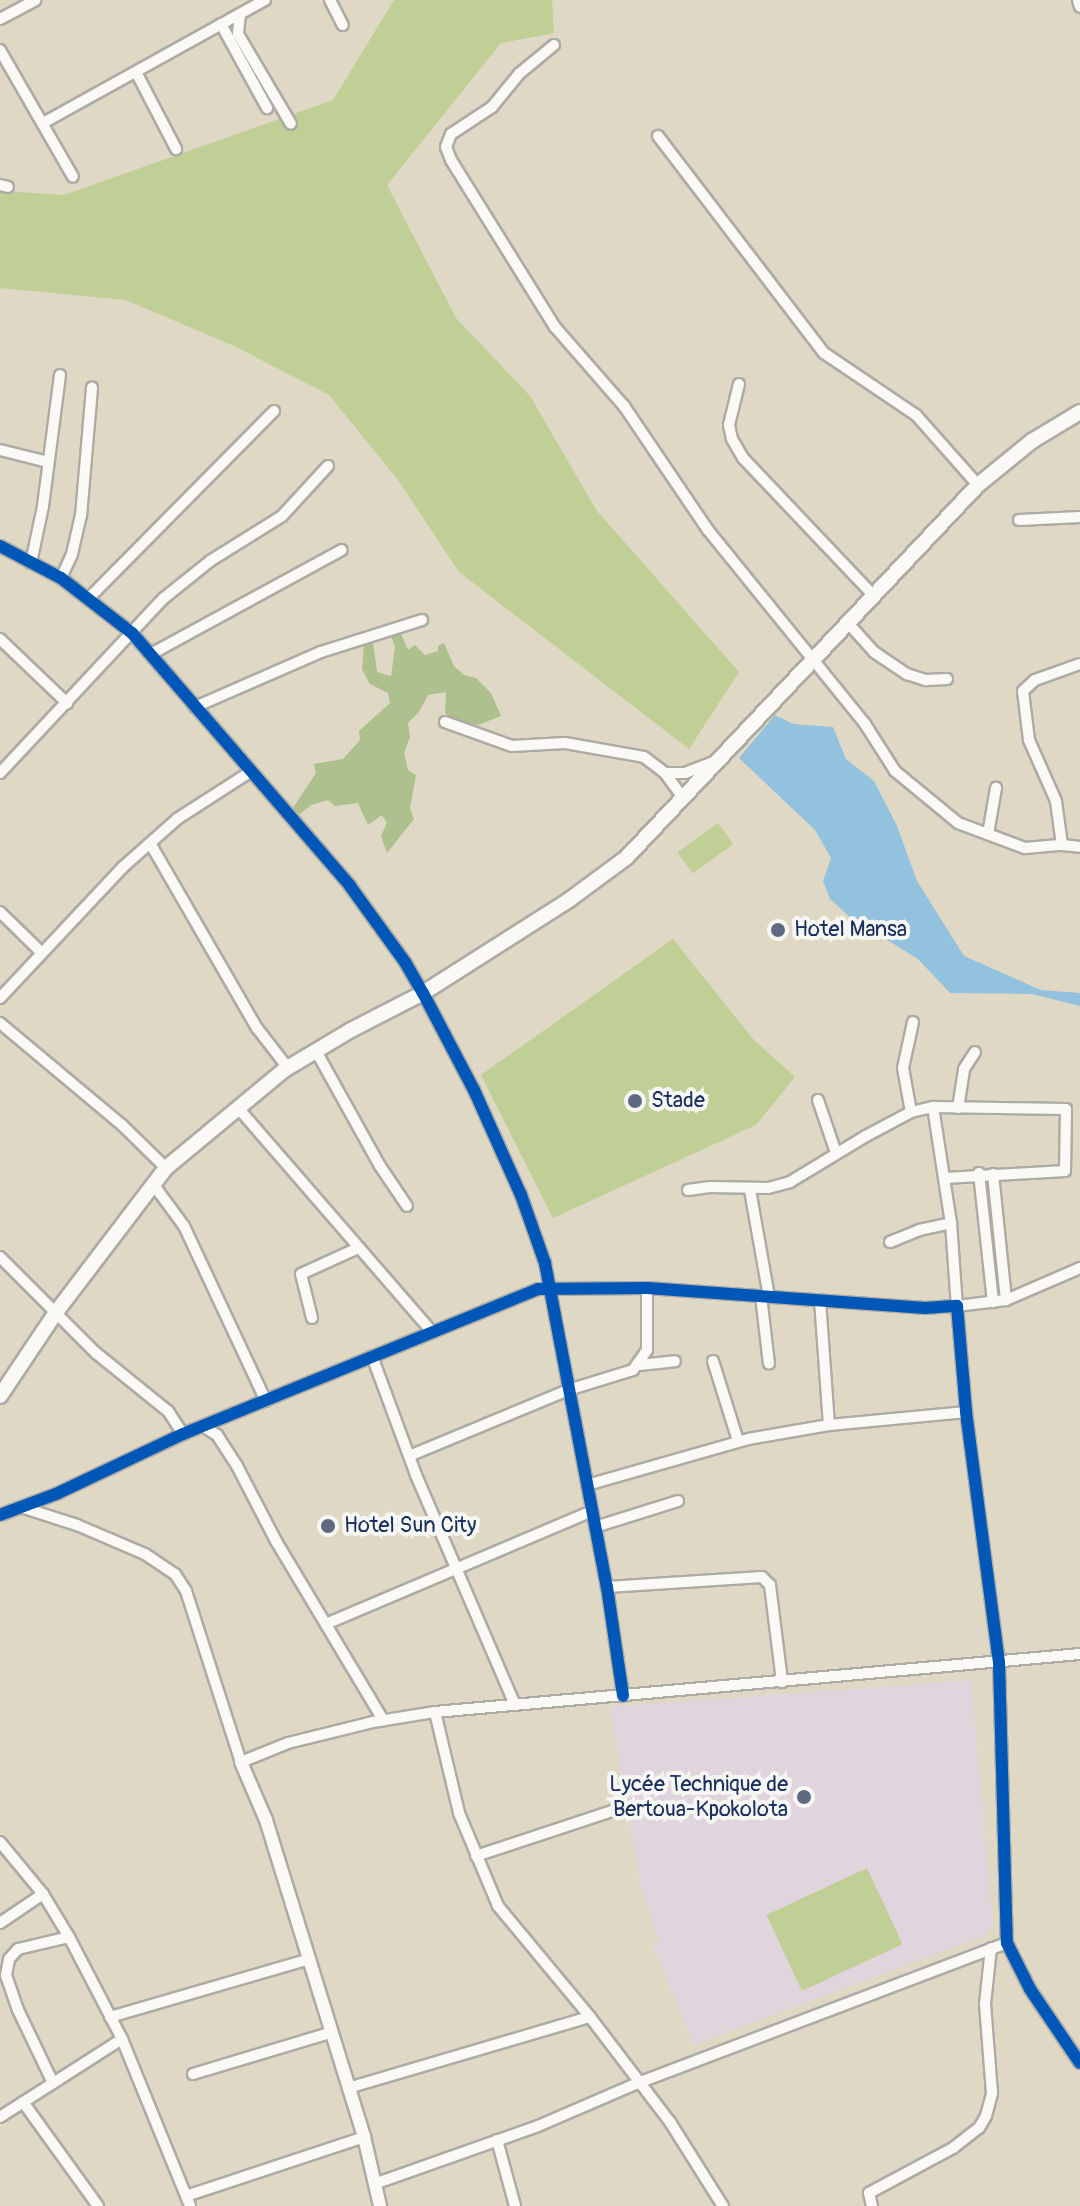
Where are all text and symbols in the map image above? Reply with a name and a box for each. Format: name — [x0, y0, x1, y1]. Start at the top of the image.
place label: Hotel Mansa — [794, 917, 907, 943]
marker: Hotel Mansa — [769, 921, 787, 939]
place label: Stade — [651, 1088, 705, 1114]
marker: Stade — [626, 1092, 644, 1110]
place label: Hotel Sun City — [344, 1513, 476, 1539]
marker: Hotel Sun City — [319, 1517, 337, 1535]
place label: Lycée Technique de Bertoua-Kpokolota — [609, 1771, 788, 1822]
marker: Lycée Technique de Bertoua-Kpokolota — [795, 1788, 813, 1806]

